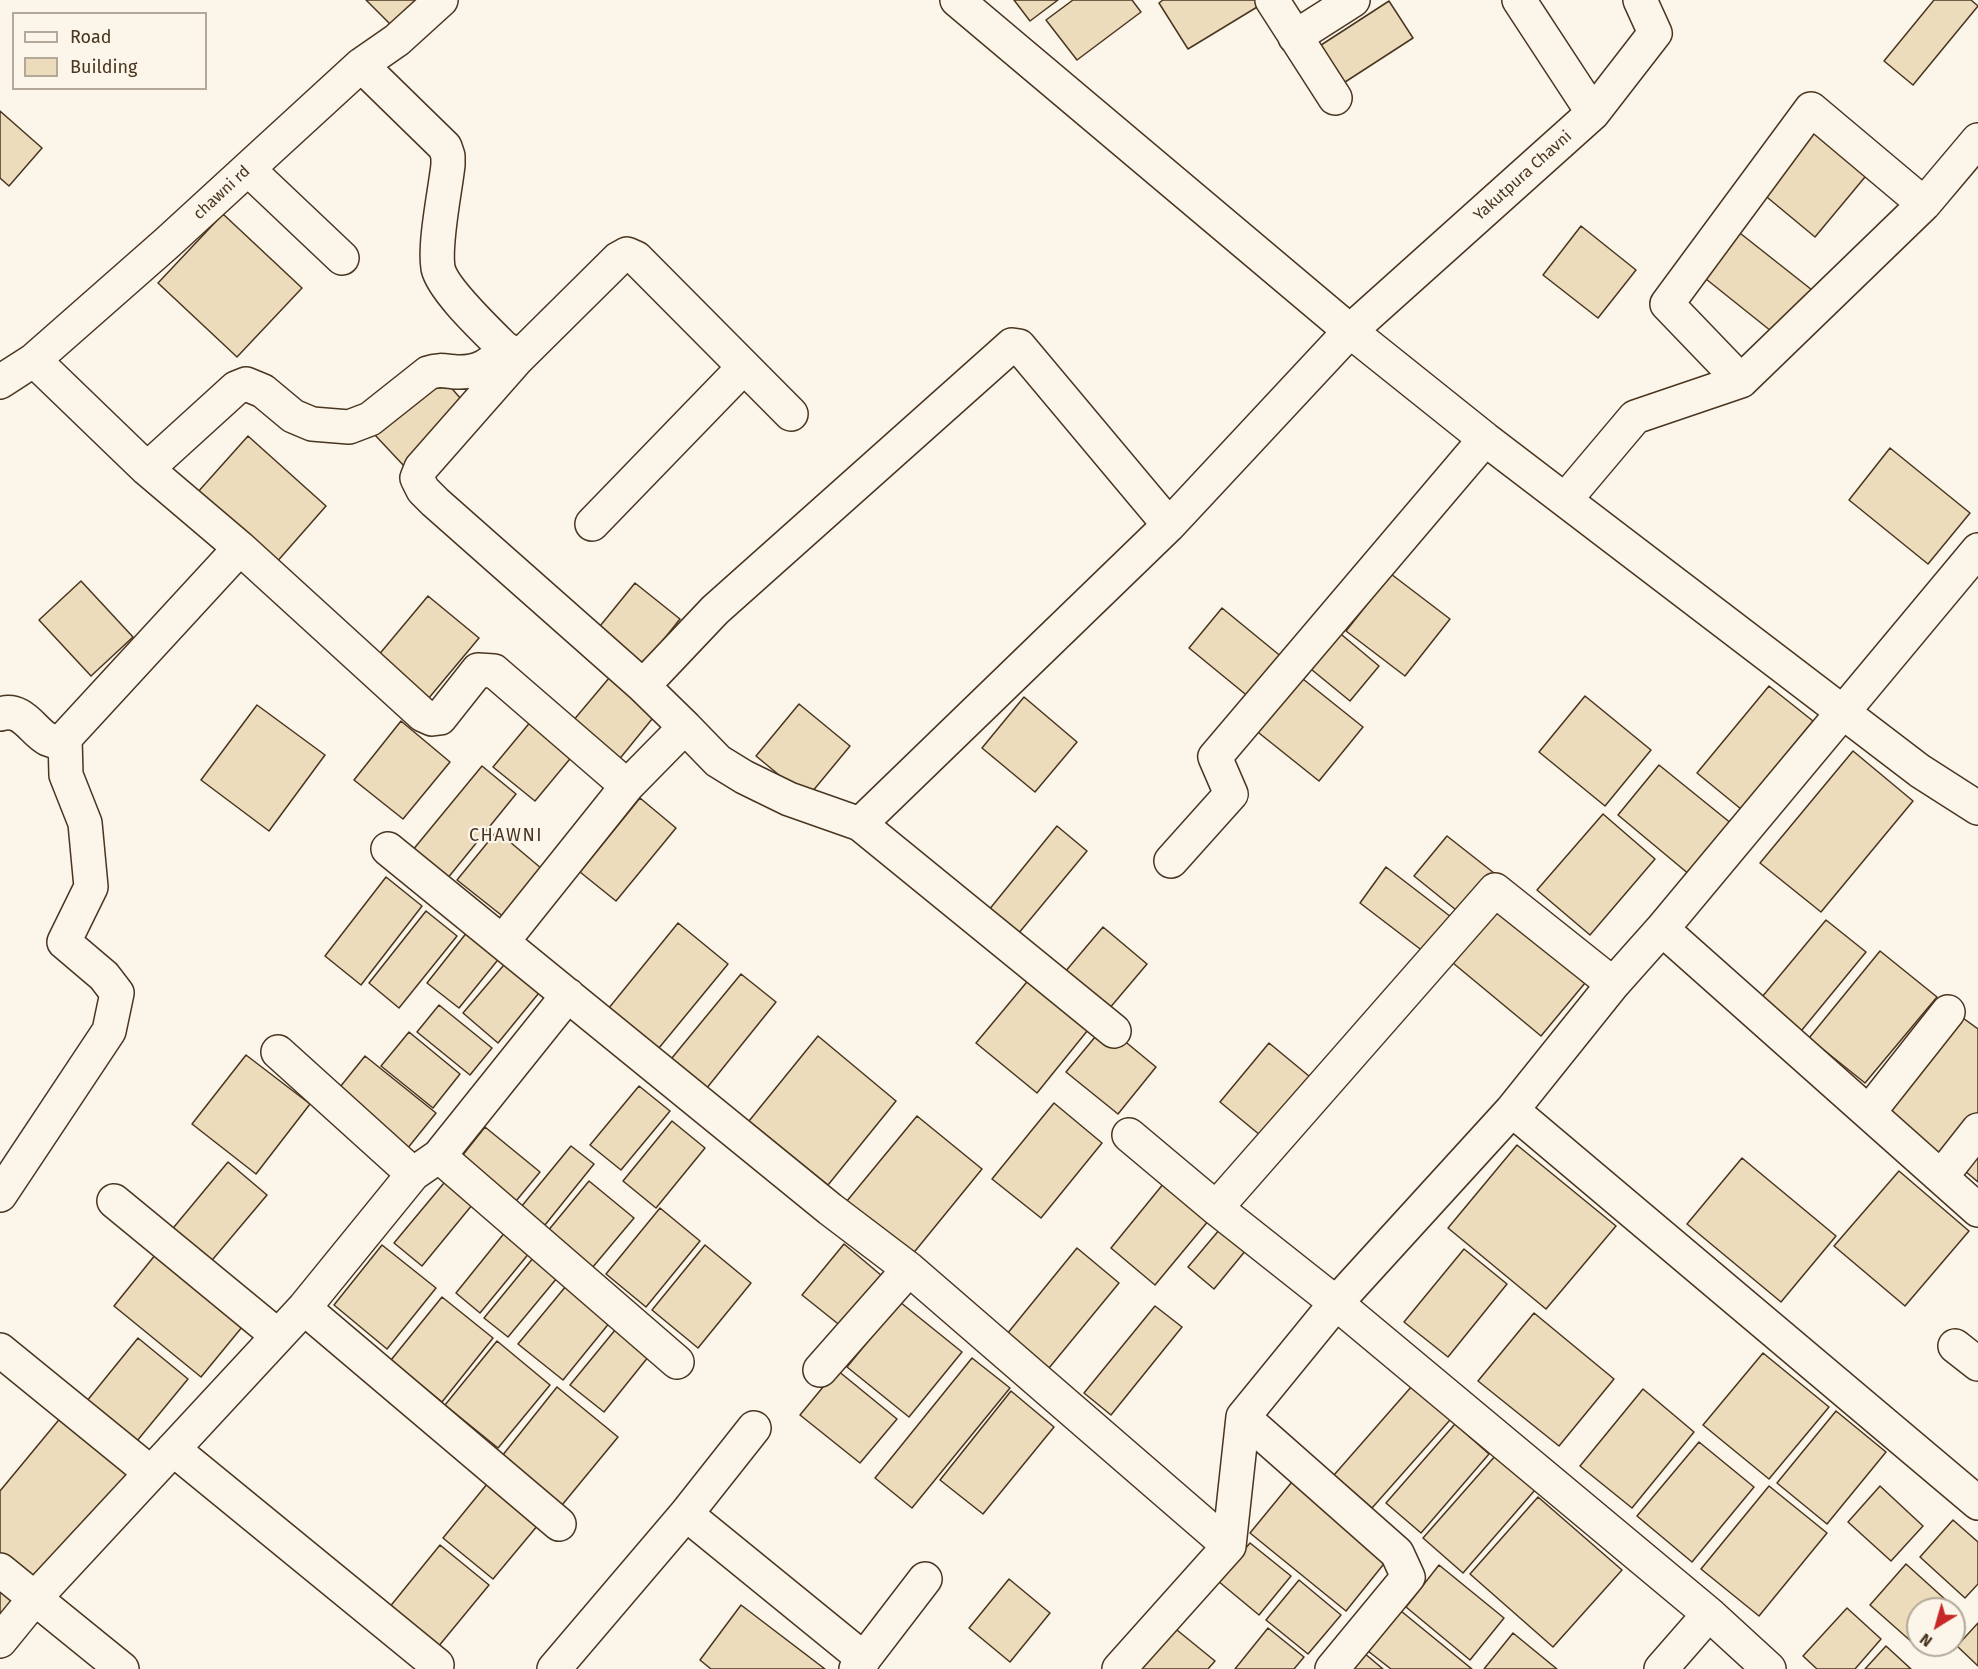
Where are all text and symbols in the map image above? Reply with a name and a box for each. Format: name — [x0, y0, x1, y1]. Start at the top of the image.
legend — [12, 12, 207, 90]
text: Road — [70, 26, 112, 48]
text: Building — [70, 56, 137, 78]
street label: Yakutpura Chavni — [1470, 127, 1576, 225]
street label: chawni rd — [190, 162, 254, 224]
district label: CHAWNI — [469, 825, 543, 847]
north arrow — [1906, 1597, 1966, 1657]
text: N — [1916, 1629, 1936, 1651]

